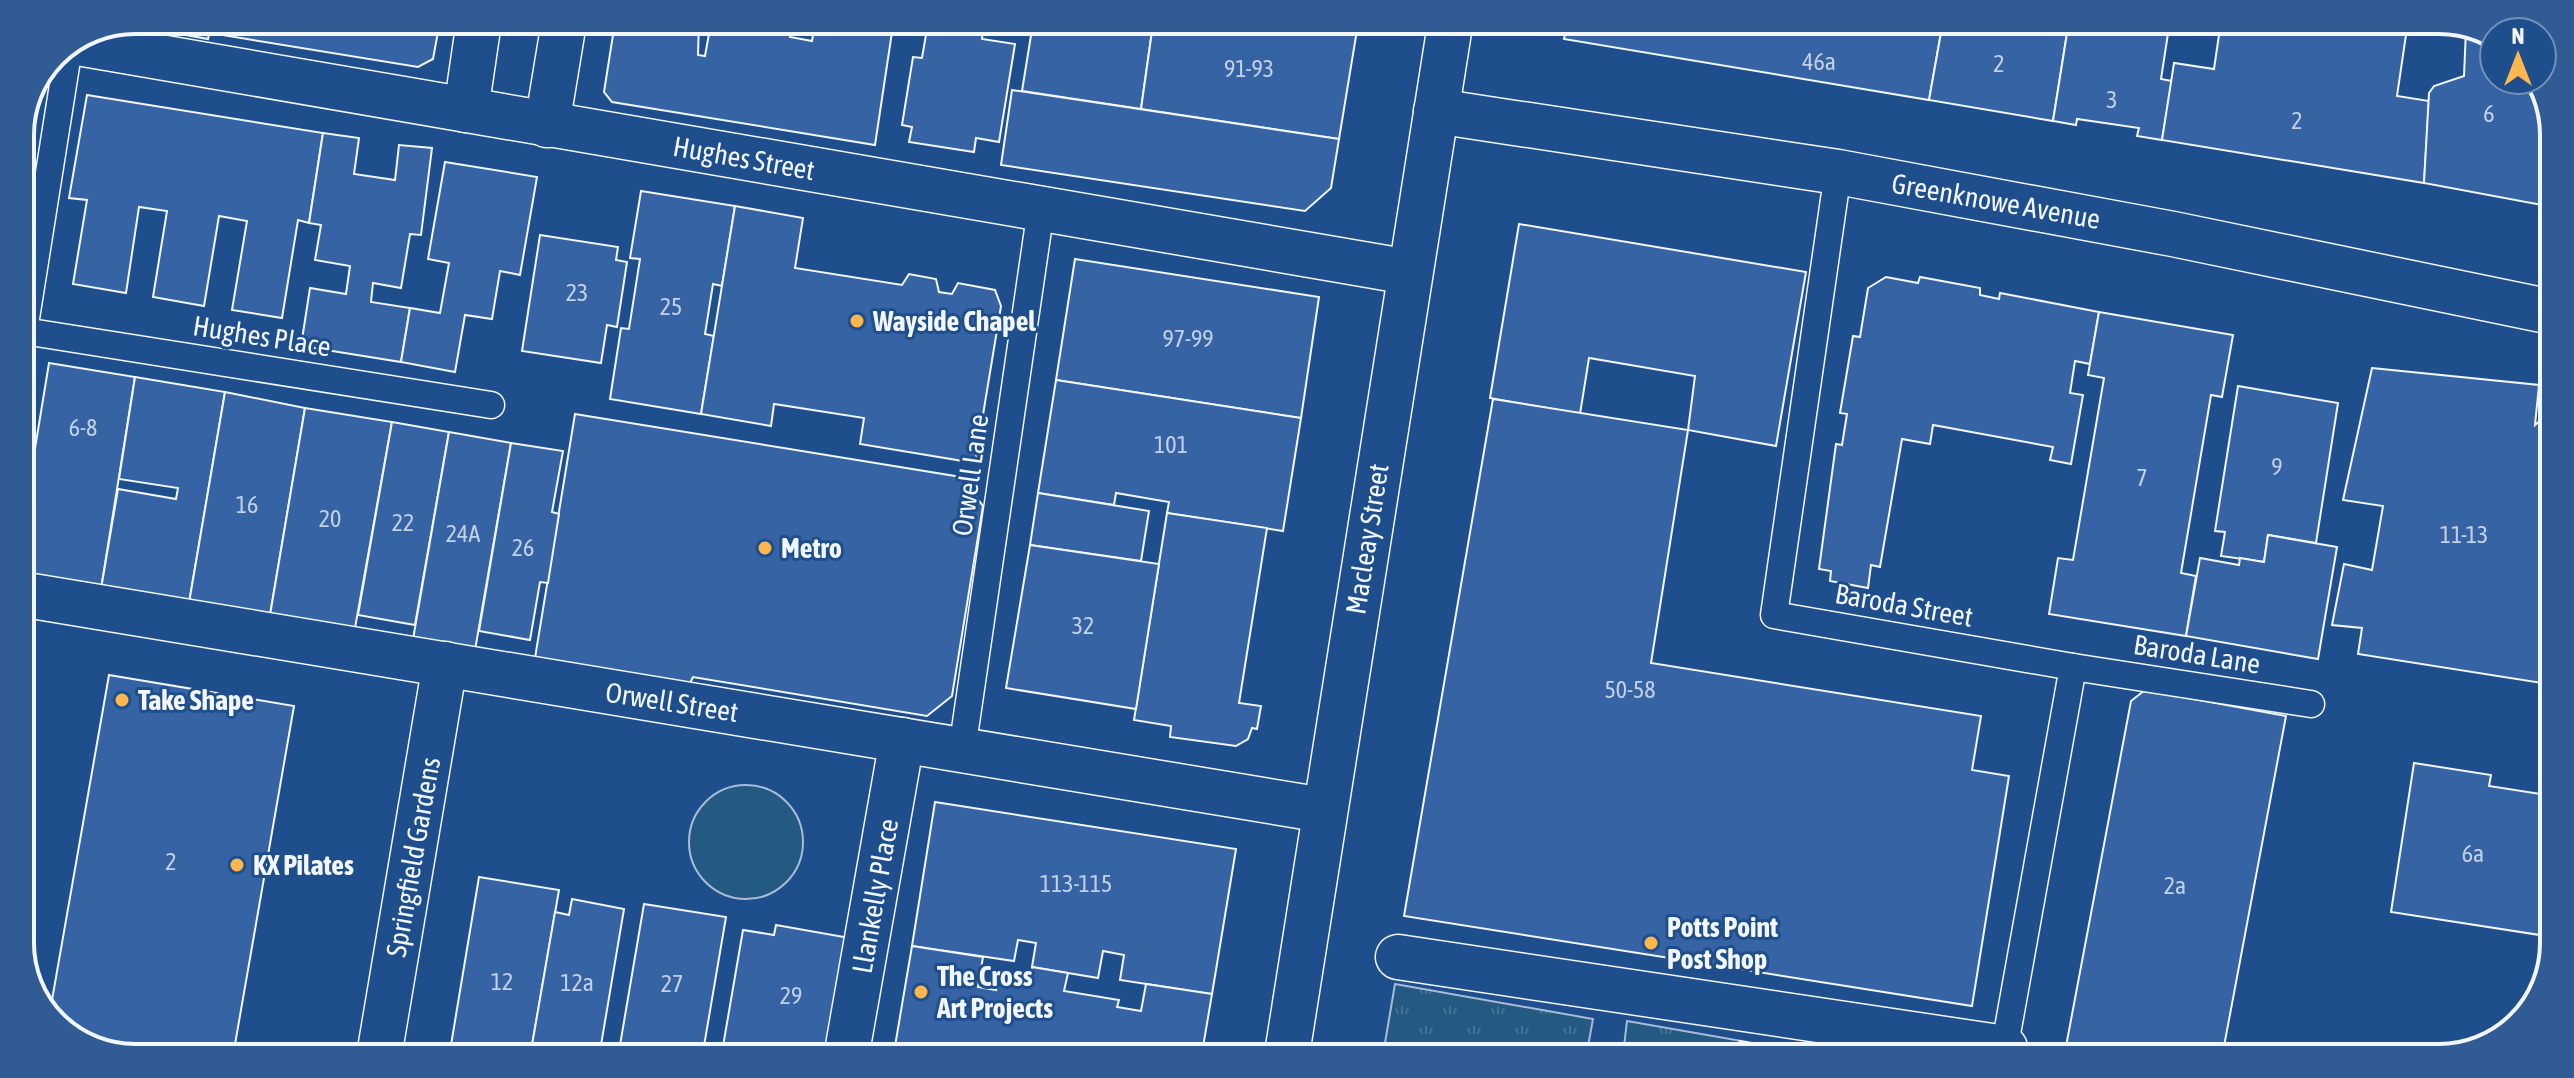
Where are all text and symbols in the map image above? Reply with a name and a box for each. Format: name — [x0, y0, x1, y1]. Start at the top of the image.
north arrow — [2478, 16, 2558, 96]
text: N — [2512, 23, 2524, 49]
house number: 46a — [1802, 48, 1836, 75]
house number: 2 — [1993, 50, 2005, 77]
house number: 91-93 — [1224, 55, 1274, 82]
house number: 3 — [2106, 86, 2118, 113]
house number: 6 — [2483, 100, 2495, 127]
house number: 2 — [2291, 107, 2303, 134]
street label: Hughes Street — [671, 130, 817, 186]
street label: Greenknowe Avenue — [1889, 167, 2103, 235]
house number: 23 — [566, 279, 588, 306]
house number: 25 — [660, 293, 682, 320]
place label: Wayside Chapel — [872, 305, 1036, 337]
street label: Hughes Place — [191, 309, 333, 363]
marker: Wayside Chapel — [848, 312, 866, 330]
house number: 97-99 — [1162, 325, 1214, 352]
street label: Orwell Lane — [946, 412, 994, 538]
house number: 6-8 — [69, 414, 97, 441]
house number: 101 — [1154, 431, 1188, 458]
house number: 9 — [2271, 453, 2283, 480]
street label: Macleay Street — [1339, 462, 1395, 616]
house number: 7 — [2136, 464, 2148, 491]
house number: 16 — [236, 491, 258, 518]
house number: 20 — [319, 505, 341, 532]
house number: 22 — [392, 509, 414, 536]
house number: 24A — [446, 520, 480, 547]
house number: 11-13 — [2440, 521, 2488, 548]
place label: Metro — [781, 532, 842, 564]
house number: 26 — [512, 534, 534, 561]
marker: Metro — [756, 539, 774, 557]
street label: Baroda Street — [1833, 577, 1975, 633]
house number: 32 — [1072, 612, 1094, 639]
street label: Baroda Lane — [2131, 628, 2263, 680]
street label: Orwell Street — [603, 676, 741, 728]
house number: 50-58 — [1604, 676, 1656, 703]
place label: Take Shape — [138, 684, 254, 716]
marker: Take Shape — [113, 691, 131, 709]
street label: Springfield Gardens — [380, 755, 446, 959]
street label: Llankelly Place — [846, 816, 904, 976]
house number: 6a — [2462, 840, 2484, 867]
house number: 2 — [165, 848, 177, 875]
place label: KX Pilates — [253, 849, 354, 881]
marker: KX Pilates — [228, 856, 246, 874]
house number: 113-115 — [1040, 870, 1112, 897]
house number: 2a — [2164, 872, 2186, 899]
place label: Potts Point Post Shop — [1667, 911, 1778, 975]
marker: Potts Point Post Shop — [1642, 934, 1660, 952]
place label: The Cross Art Projects — [936, 960, 1053, 1024]
house number: 12 — [491, 968, 513, 995]
house number: 12a — [560, 969, 594, 996]
house number: 27 — [661, 970, 683, 997]
house number: 29 — [780, 982, 802, 1009]
marker: The Cross Art Projects — [912, 983, 930, 1001]

